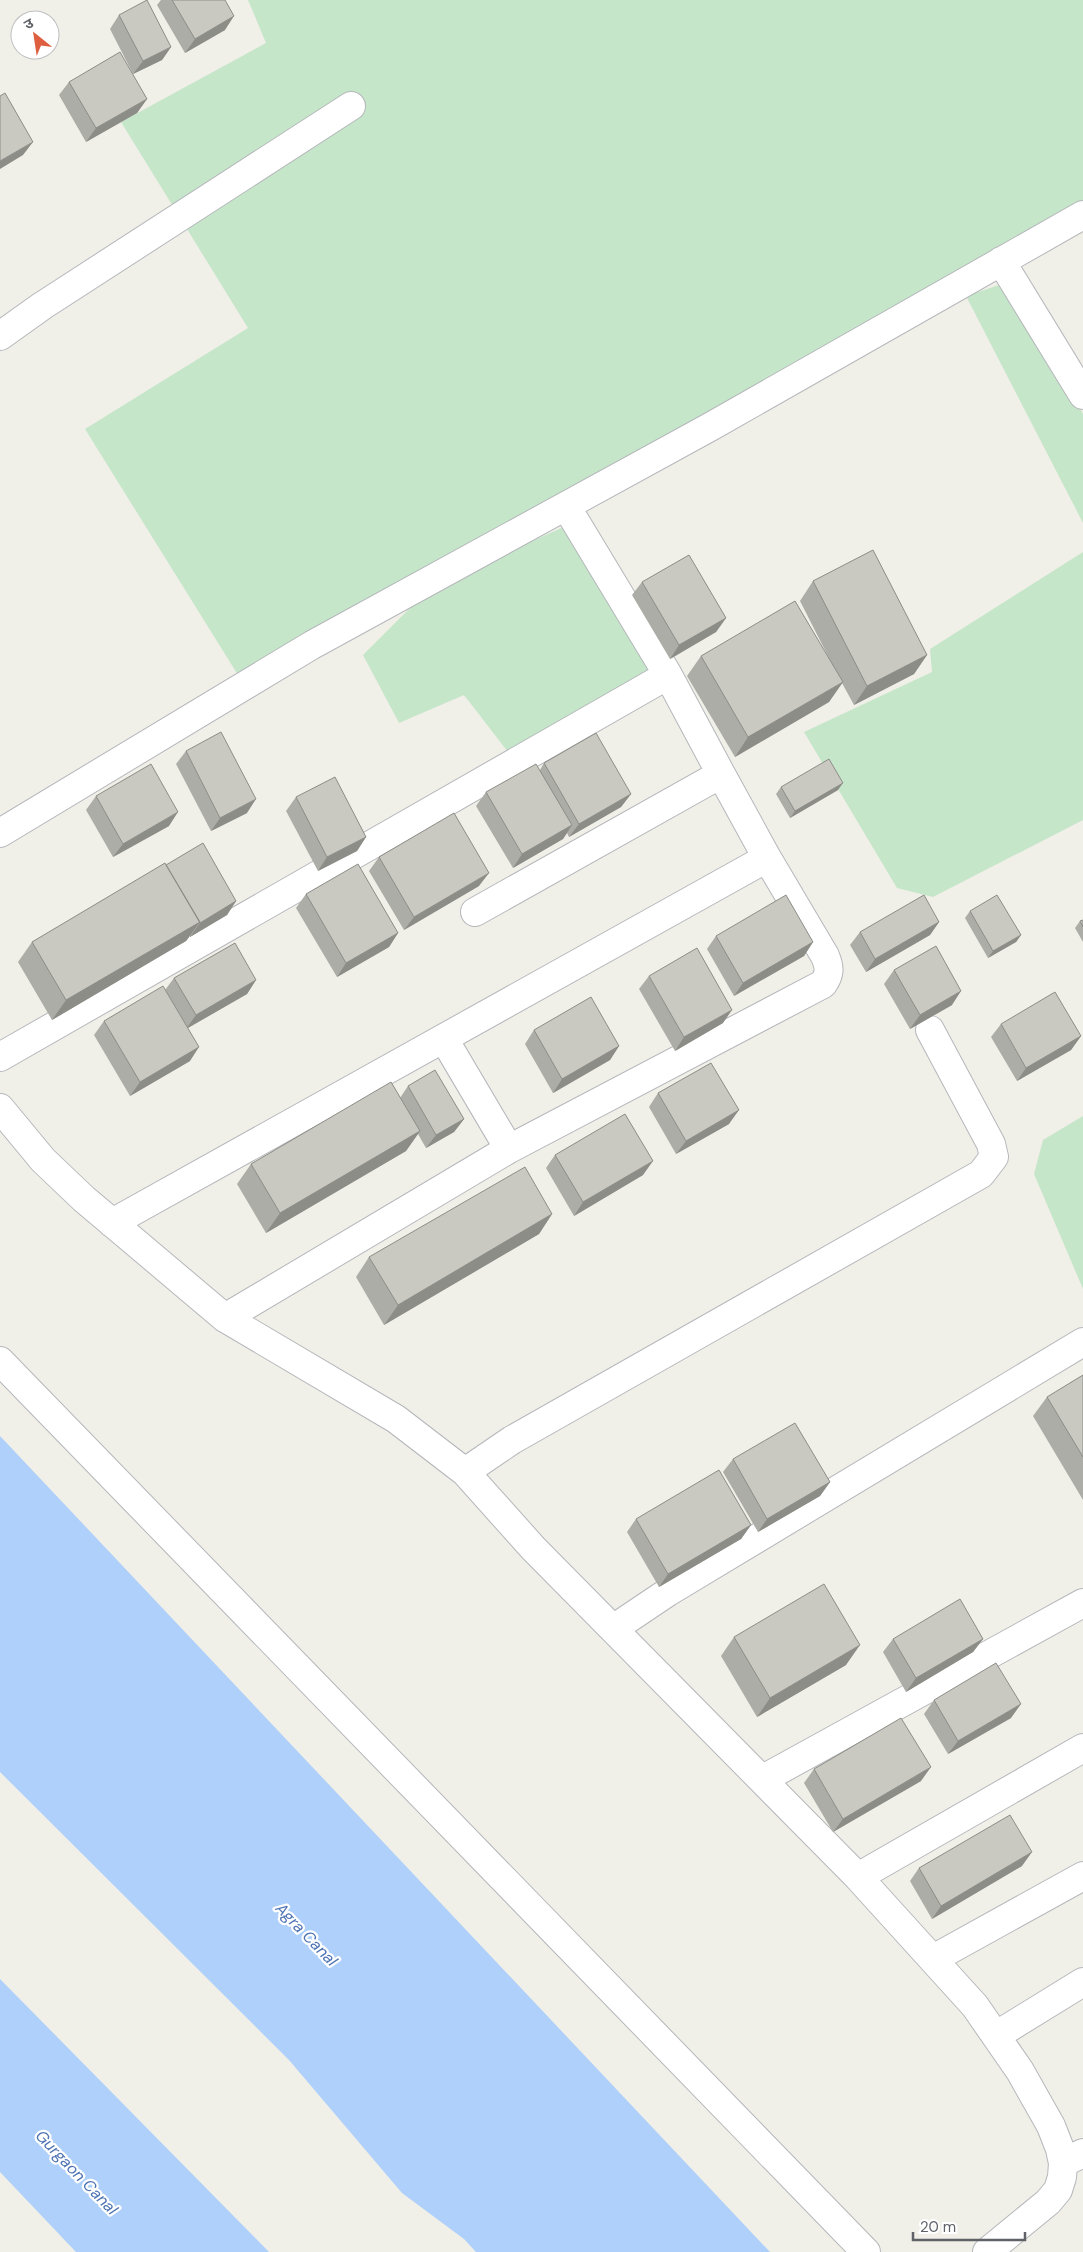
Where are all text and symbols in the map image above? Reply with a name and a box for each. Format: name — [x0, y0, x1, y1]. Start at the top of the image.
north arrow — [10, 10, 60, 60]
text: उ — [20, 13, 37, 34]
water label: Agra Canal — [270, 1897, 343, 1971]
water label: Gurgaon Canal — [31, 2125, 123, 2220]
scale bar — [913, 2210, 1026, 2242]
text: 20 m — [920, 2217, 956, 2237]

